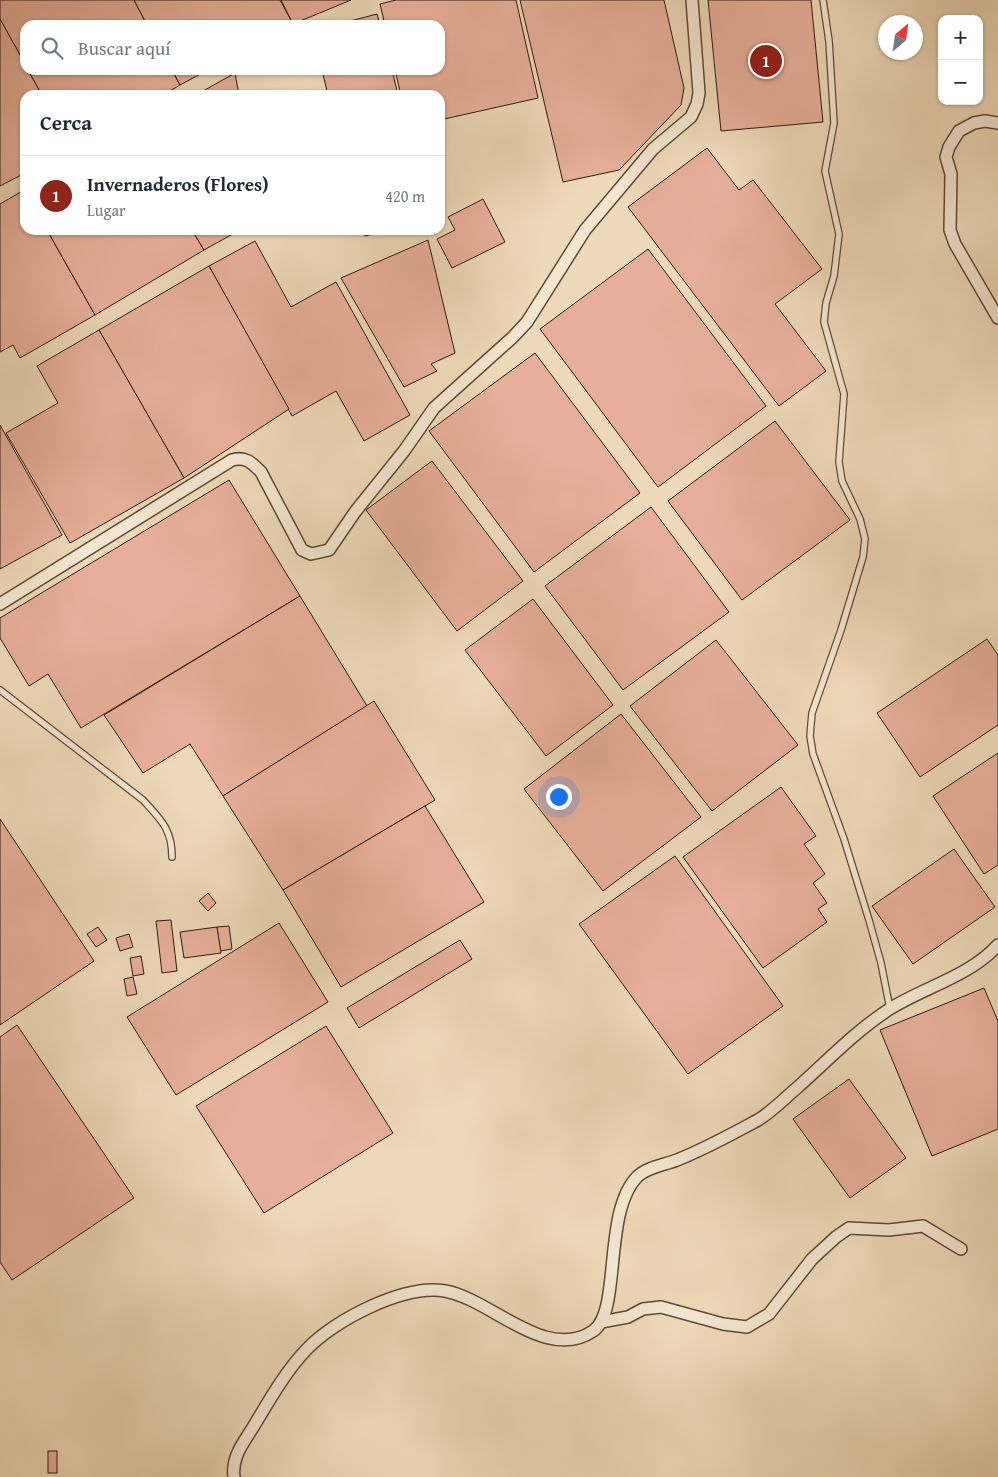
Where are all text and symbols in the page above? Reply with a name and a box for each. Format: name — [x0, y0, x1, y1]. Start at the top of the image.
north arrow — [878, 15, 923, 60]
map controls — [938, 15, 983, 105]
button: + — [938, 15, 983, 60]
search box — [20, 20, 445, 75]
icon: search — [38, 34, 66, 62]
text: Buscar aquí — [78, 34, 171, 62]
pin: 1 — [750, 42, 782, 80]
button: − — [938, 60, 983, 105]
text: Cerca — [40, 107, 92, 138]
text: Invernaderos (Flores) — [87, 170, 269, 198]
text: 1 — [52, 184, 60, 208]
text: 420 m — [385, 184, 425, 208]
text: Lugar — [87, 198, 126, 222]
your location — [546, 784, 572, 810]

